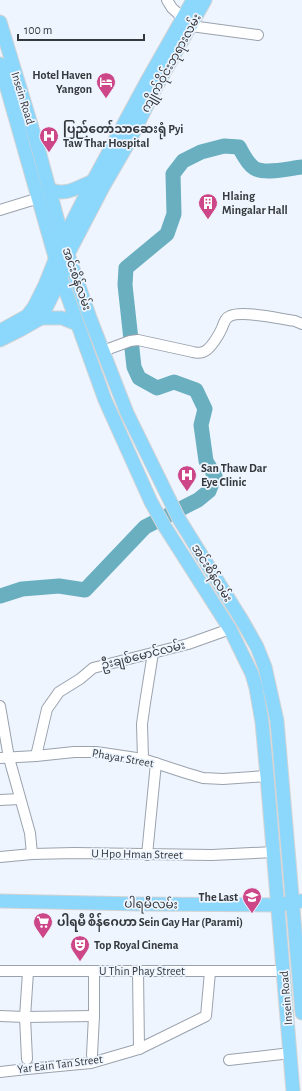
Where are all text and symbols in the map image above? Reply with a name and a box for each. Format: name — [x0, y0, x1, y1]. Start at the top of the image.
street label: ကျိုက်ဝိုင်းဘုရားလမ်း — [136, 10, 207, 116]
scale bar — [18, 16, 144, 42]
text: 100 m — [24, 24, 52, 36]
place label: Hotel Haven Yangon — [32, 69, 92, 95]
street label: Insein Road — [9, 70, 37, 126]
hotel icon: Hotel Haven Yangon — [95, 71, 117, 99]
place label: ပြည်တော်သာဆေးရုံ Pyi Taw Thar Hospital — [63, 119, 183, 149]
hospital icon: ပြည်တော်သာဆေးရုံ Pyi Taw Thar Hospital — [38, 125, 60, 153]
place label: Hlaing Mingalar Hall — [222, 190, 288, 216]
building icon: Hlaing Mingalar Hall — [197, 192, 219, 220]
street label: အင်းစိန်လမ်း — [57, 245, 96, 313]
place label: San Thaw Dar Eye Clinic — [201, 462, 268, 489]
hospital icon: San Thaw Dar Eye Clinic — [176, 464, 198, 492]
street label: အင်းစိန်လမ်း — [186, 540, 237, 606]
street label: ဦးချစ်မောင်လမ်း — [99, 636, 187, 675]
street label: Phayar Street — [91, 747, 155, 770]
street label: U Hpo Hman Street — [91, 847, 183, 861]
school or university icon: The Last — [241, 886, 263, 914]
place label: The Last — [198, 891, 238, 903]
street label: ပါရမီလမ်း — [124, 895, 178, 914]
supermarket icon: ပါရမီ စိန်ဂေဟာ Sein Gay Har (Parami) — [32, 911, 54, 939]
place label: ပါရမီ စိန်ဂေဟာ Sein Gay Har (Parami) — [57, 912, 243, 932]
theatre icon: Top Royal Cinema — [69, 934, 91, 962]
place label: Top Royal Cinema — [94, 939, 179, 952]
street label: U Thin Phay Street — [99, 965, 185, 978]
street label: Insein Road — [278, 970, 294, 1026]
street label: Yar Eain Tan Street — [17, 1053, 104, 1075]

